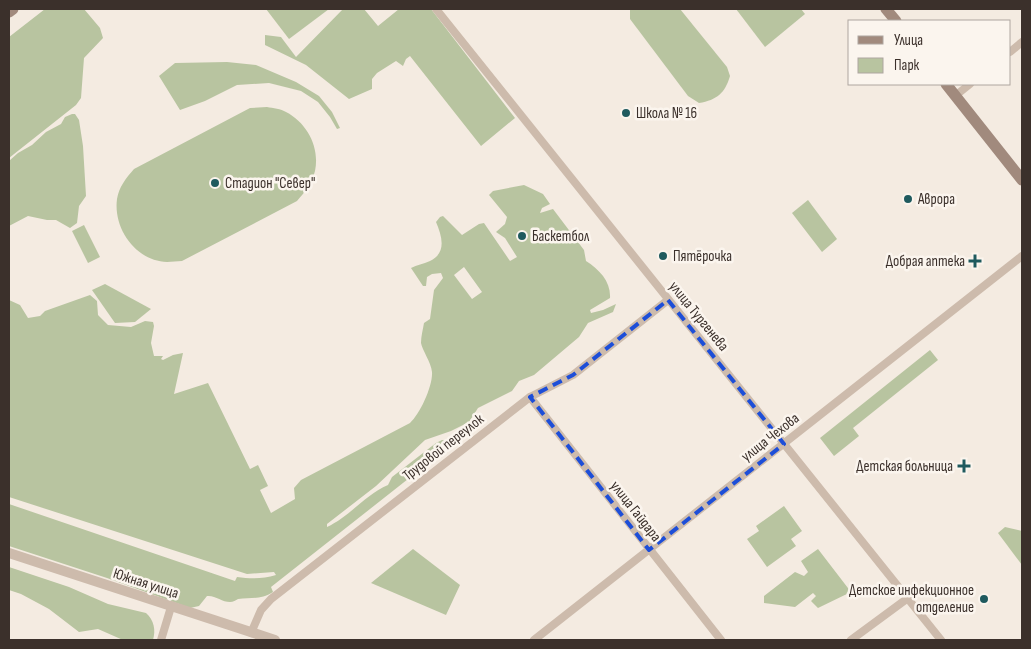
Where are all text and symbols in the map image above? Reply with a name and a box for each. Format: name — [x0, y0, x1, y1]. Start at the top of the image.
legend — [848, 20, 1011, 85]
text: Улица — [894, 31, 923, 50]
text: Парк — [894, 56, 920, 75]
place label: Школа № 16 — [636, 104, 697, 123]
marker: Школа № 16 — [620, 107, 632, 119]
place label: Стадион "Север" — [225, 174, 315, 193]
marker: Стадион "Север" — [209, 177, 221, 189]
place label: Аврора — [917, 190, 955, 209]
marker: Аврора — [902, 193, 914, 205]
place label: Баскетбол — [532, 227, 590, 246]
marker: Баскетбол — [516, 230, 528, 242]
place label: Пятёрочка — [673, 247, 732, 266]
marker: Пятёрочка — [657, 250, 669, 262]
place label: Добрая аптека — [886, 252, 965, 271]
marker: Добрая аптека — [969, 255, 981, 267]
street label: улица Тургенева — [665, 277, 733, 355]
street label: улица Чехова — [737, 409, 803, 466]
street label: Трудовой переулок — [399, 410, 488, 485]
place label: Детская больница — [856, 457, 953, 476]
marker: Детская больница — [957, 459, 971, 473]
street label: улица Гайдара — [606, 477, 665, 546]
street label: Южная улица — [111, 564, 181, 603]
place label: Детское инфекционное отделение — [849, 581, 974, 617]
marker: Детское инфекционное отделение — [978, 593, 990, 605]

